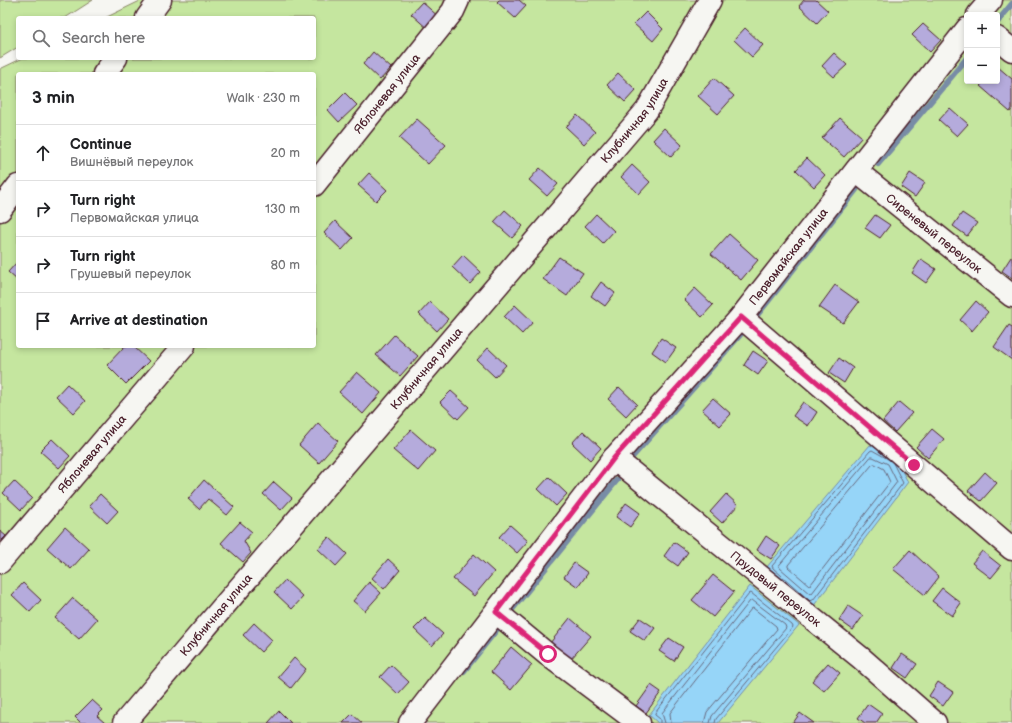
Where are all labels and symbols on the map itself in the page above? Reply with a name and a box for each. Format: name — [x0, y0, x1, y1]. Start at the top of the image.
street label: Яблоневая улица — [351, 51, 424, 137]
street label: Клубничная улица — [598, 75, 672, 167]
street label: Сиреневый переулок — [883, 191, 985, 277]
street label: Первомайская улица — [746, 205, 832, 308]
street label: Клубничная улица — [388, 325, 466, 413]
street label: Яблоневая улица — [55, 412, 130, 496]
route end — [905, 456, 923, 474]
street label: Прудовый переулок — [727, 548, 824, 631]
street label: Клубничная улица — [177, 571, 256, 660]
route start — [539, 645, 557, 663]

